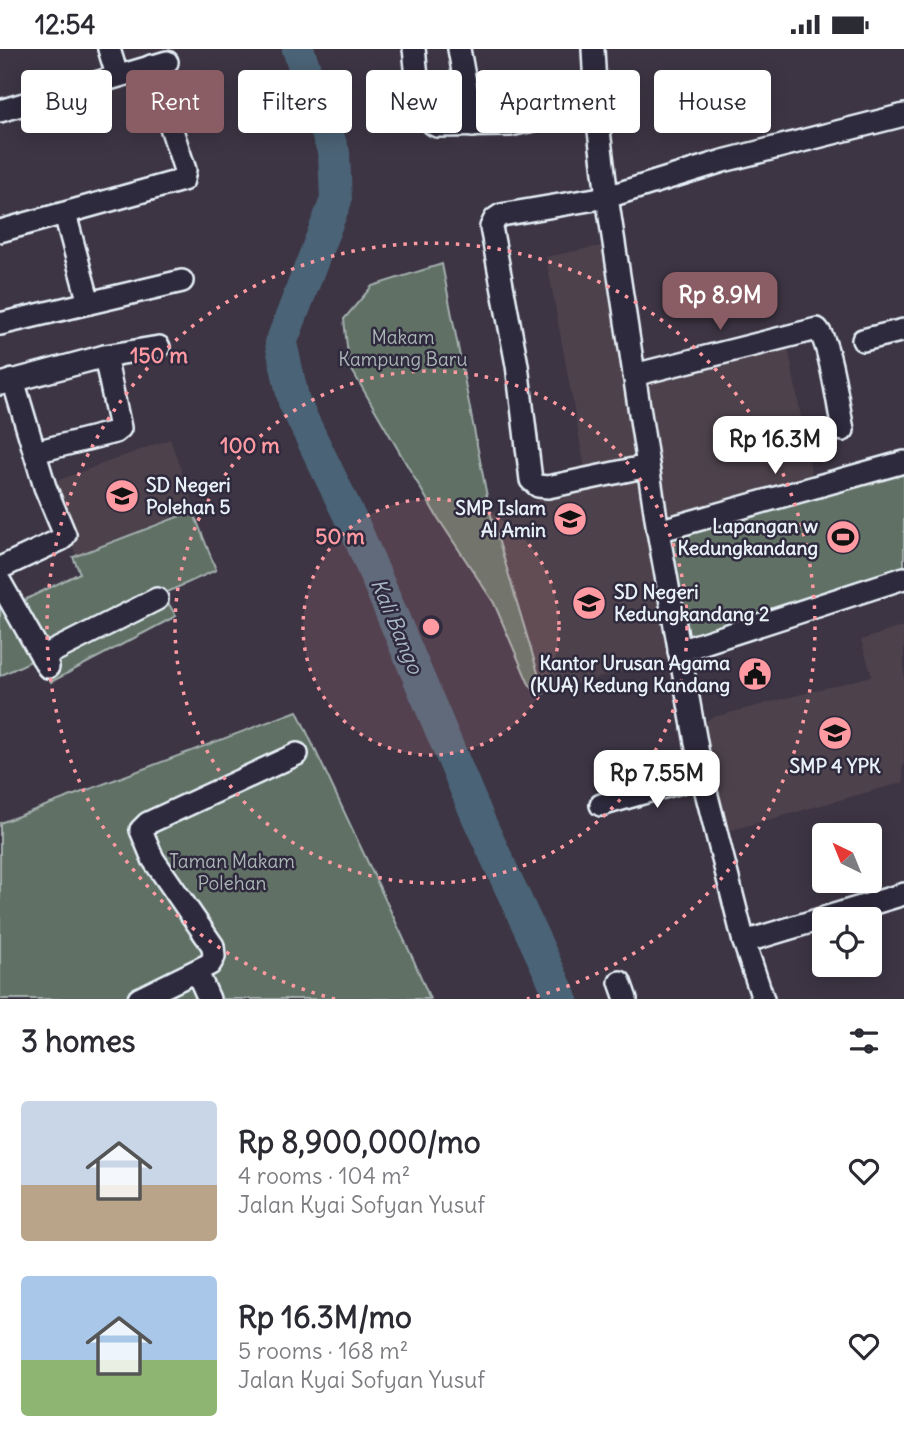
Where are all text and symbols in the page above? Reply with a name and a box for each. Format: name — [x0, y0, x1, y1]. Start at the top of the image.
text: 12:54 — [35, 8, 95, 41]
chip: Buy — [21, 70, 112, 133]
chip: Rent — [126, 70, 224, 133]
chip: Filters — [238, 70, 352, 133]
chip: New — [366, 70, 462, 133]
chip: Apartment — [476, 70, 640, 133]
chip: House — [654, 70, 771, 133]
pin: Rp 8.9M — [655, 273, 785, 332]
text: Rp 8.9M — [678, 280, 762, 309]
park label: Makam Kampung Baru — [338, 325, 468, 371]
text: 150 m — [130, 342, 188, 369]
pin: Rp 16.3M — [703, 417, 847, 476]
text: Rp 16.3M — [729, 424, 821, 453]
text: 100 m — [220, 432, 280, 459]
place label: SD Negeri Polehan 5 — [146, 473, 231, 519]
school or university icon: SD Negeri Polehan 5 — [103, 477, 141, 515]
place label: SMP Islam Al Amin — [455, 496, 546, 542]
school or university icon: SMP Islam Al Amin — [551, 500, 589, 538]
place label: Lapangan w Kedungkandang — [678, 514, 818, 560]
sports icon: Lapangan w Kedungkandang — [824, 518, 862, 556]
text: 50 m — [315, 523, 365, 550]
water label: Kali Bango — [365, 574, 430, 679]
place label: SD Negeri Kedungkandang 2 — [614, 580, 769, 626]
school or university icon: SD Negeri Kedungkandang 2 — [570, 584, 608, 622]
centre of rings — [419, 615, 443, 639]
place label: Kantor Urusan Agama (KUA) Kedung Kandang — [531, 651, 730, 697]
public building icon: Kantor Urusan Agama (KUA) Kedung Kandang — [736, 655, 774, 693]
school or university icon: SMP 4 YPK — [816, 714, 854, 752]
pin: Rp 7.55M — [585, 751, 729, 810]
place label: SMP 4 YPK — [789, 754, 881, 778]
text: Rp 7.55M — [610, 758, 704, 787]
north arrow — [812, 823, 882, 893]
map controls — [812, 823, 882, 977]
park label: Taman Makam Polehan — [169, 849, 295, 895]
button: locate — [812, 907, 882, 977]
text: 3 homes — [21, 1022, 135, 1060]
icon: filters — [845, 1022, 883, 1060]
text: Rp 8,900,000/mo — [238, 1123, 481, 1161]
icon: home — [77, 1129, 161, 1213]
icon: heart — [845, 1152, 883, 1190]
text: 4 rooms · 104 m² — [238, 1161, 410, 1190]
text: Jalan Kyai Sofyan Yusuf — [238, 1190, 485, 1219]
text: Rp 16.3M/mo — [238, 1298, 412, 1336]
icon: home — [77, 1304, 161, 1388]
icon: heart — [845, 1327, 883, 1365]
text: 5 rooms · 168 m² — [238, 1336, 408, 1365]
text: Jalan Kyai Sofyan Yusuf — [238, 1365, 485, 1394]

